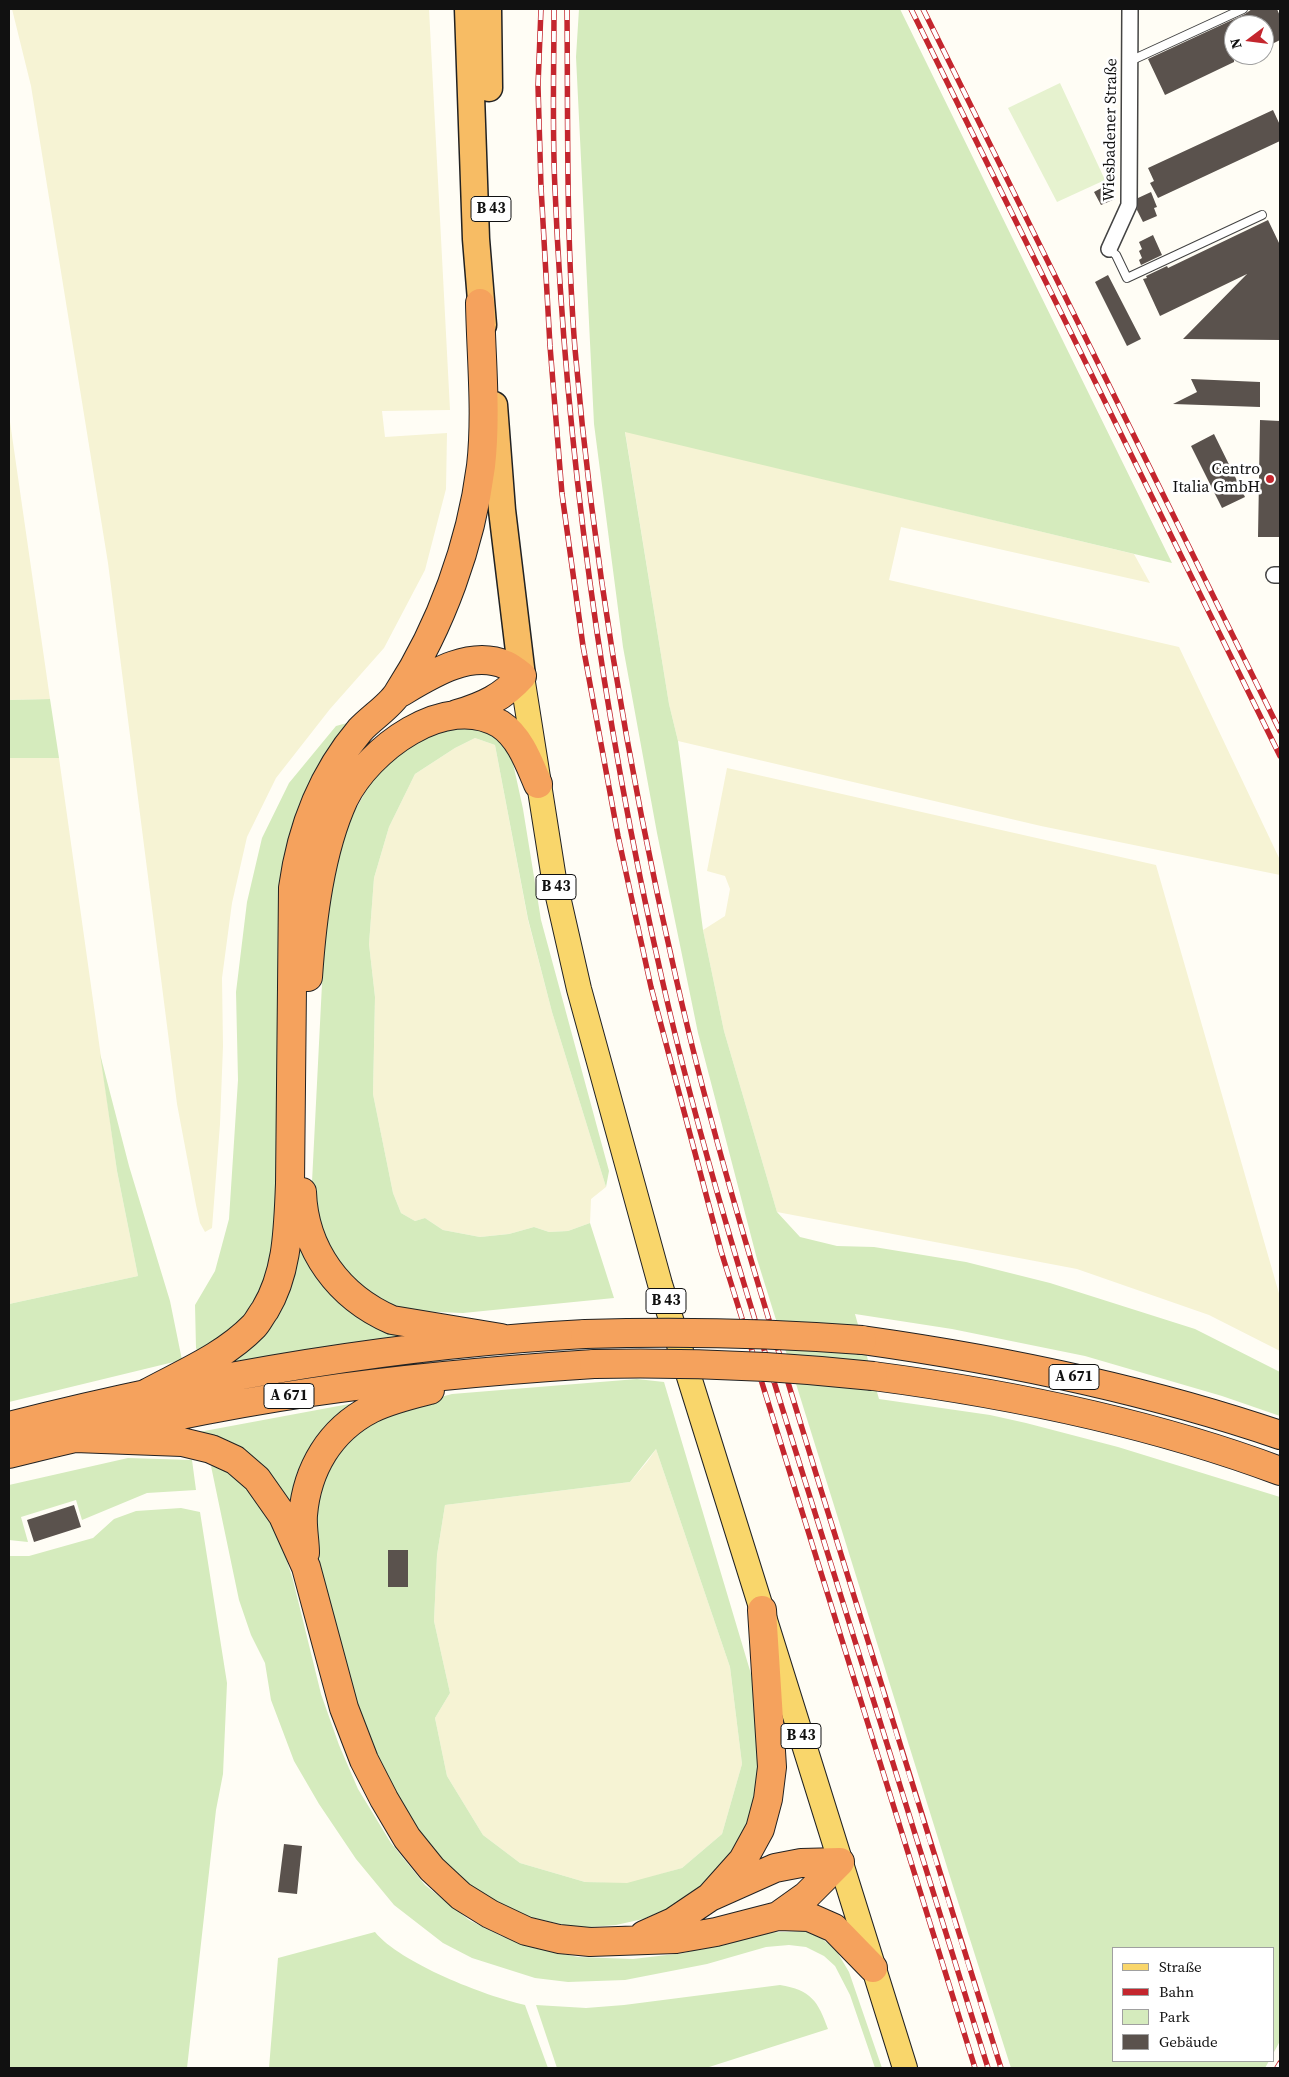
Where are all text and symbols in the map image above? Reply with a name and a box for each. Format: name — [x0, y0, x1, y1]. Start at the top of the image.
north arrow — [1224, 15, 1274, 65]
text: N — [1224, 36, 1246, 51]
street label: Wiesbadener Straße — [1100, 58, 1122, 202]
road number: B 43 — [471, 196, 511, 222]
place label: Centro Italia GmbH — [1173, 460, 1260, 498]
marker: Centro Italia GmbH — [1264, 473, 1276, 485]
road number: B 43 — [536, 874, 576, 900]
road number: B 43 — [646, 1288, 686, 1314]
road number: A 671 — [1049, 1364, 1099, 1390]
road number: A 671 — [264, 1384, 314, 1408]
road number: B 43 — [781, 1724, 821, 1748]
legend — [1112, 1947, 1274, 2062]
text: Straße — [1159, 1956, 1202, 1977]
text: Bahn — [1159, 1981, 1194, 2002]
text: Park — [1159, 2006, 1190, 2027]
text: Gebäude — [1159, 2031, 1218, 2052]

